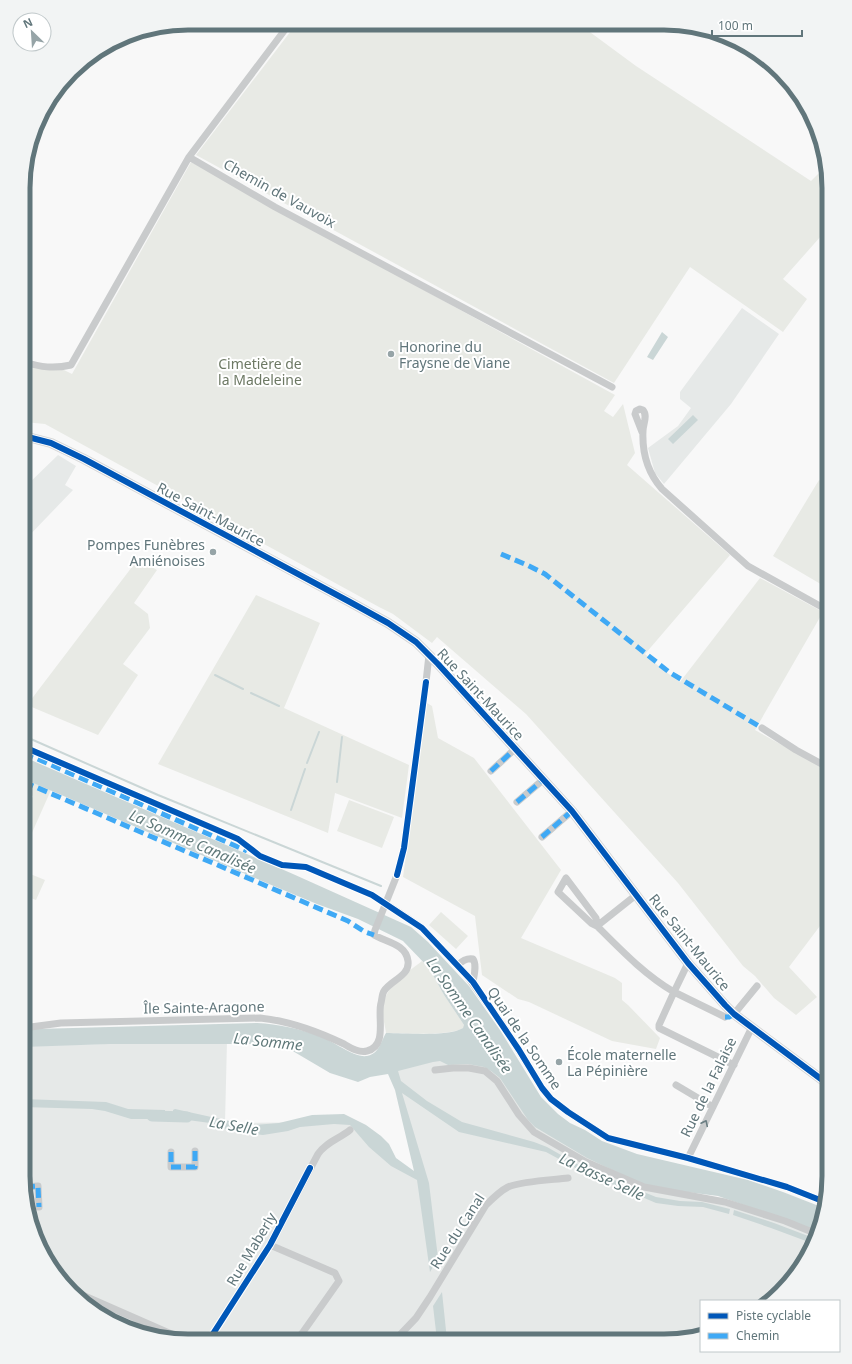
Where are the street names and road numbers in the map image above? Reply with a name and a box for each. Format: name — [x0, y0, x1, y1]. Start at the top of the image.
street label: Chemin de Vauvoix — [220, 154, 340, 232]
street label: Rue Saint-Maurice — [154, 478, 268, 550]
street label: Rue Saint-Maurice — [433, 644, 529, 744]
street label: Rue Saint-Maurice — [645, 890, 735, 994]
street label: Quai de la Somme — [484, 983, 567, 1093]
street label: Île Sainte-Aragone — [143, 996, 265, 1018]
street label: Rue de la Falaise — [676, 1034, 740, 1140]
street label: Rue du Canal — [425, 1190, 489, 1272]
street label: Rue Maberly — [222, 1208, 281, 1289]

